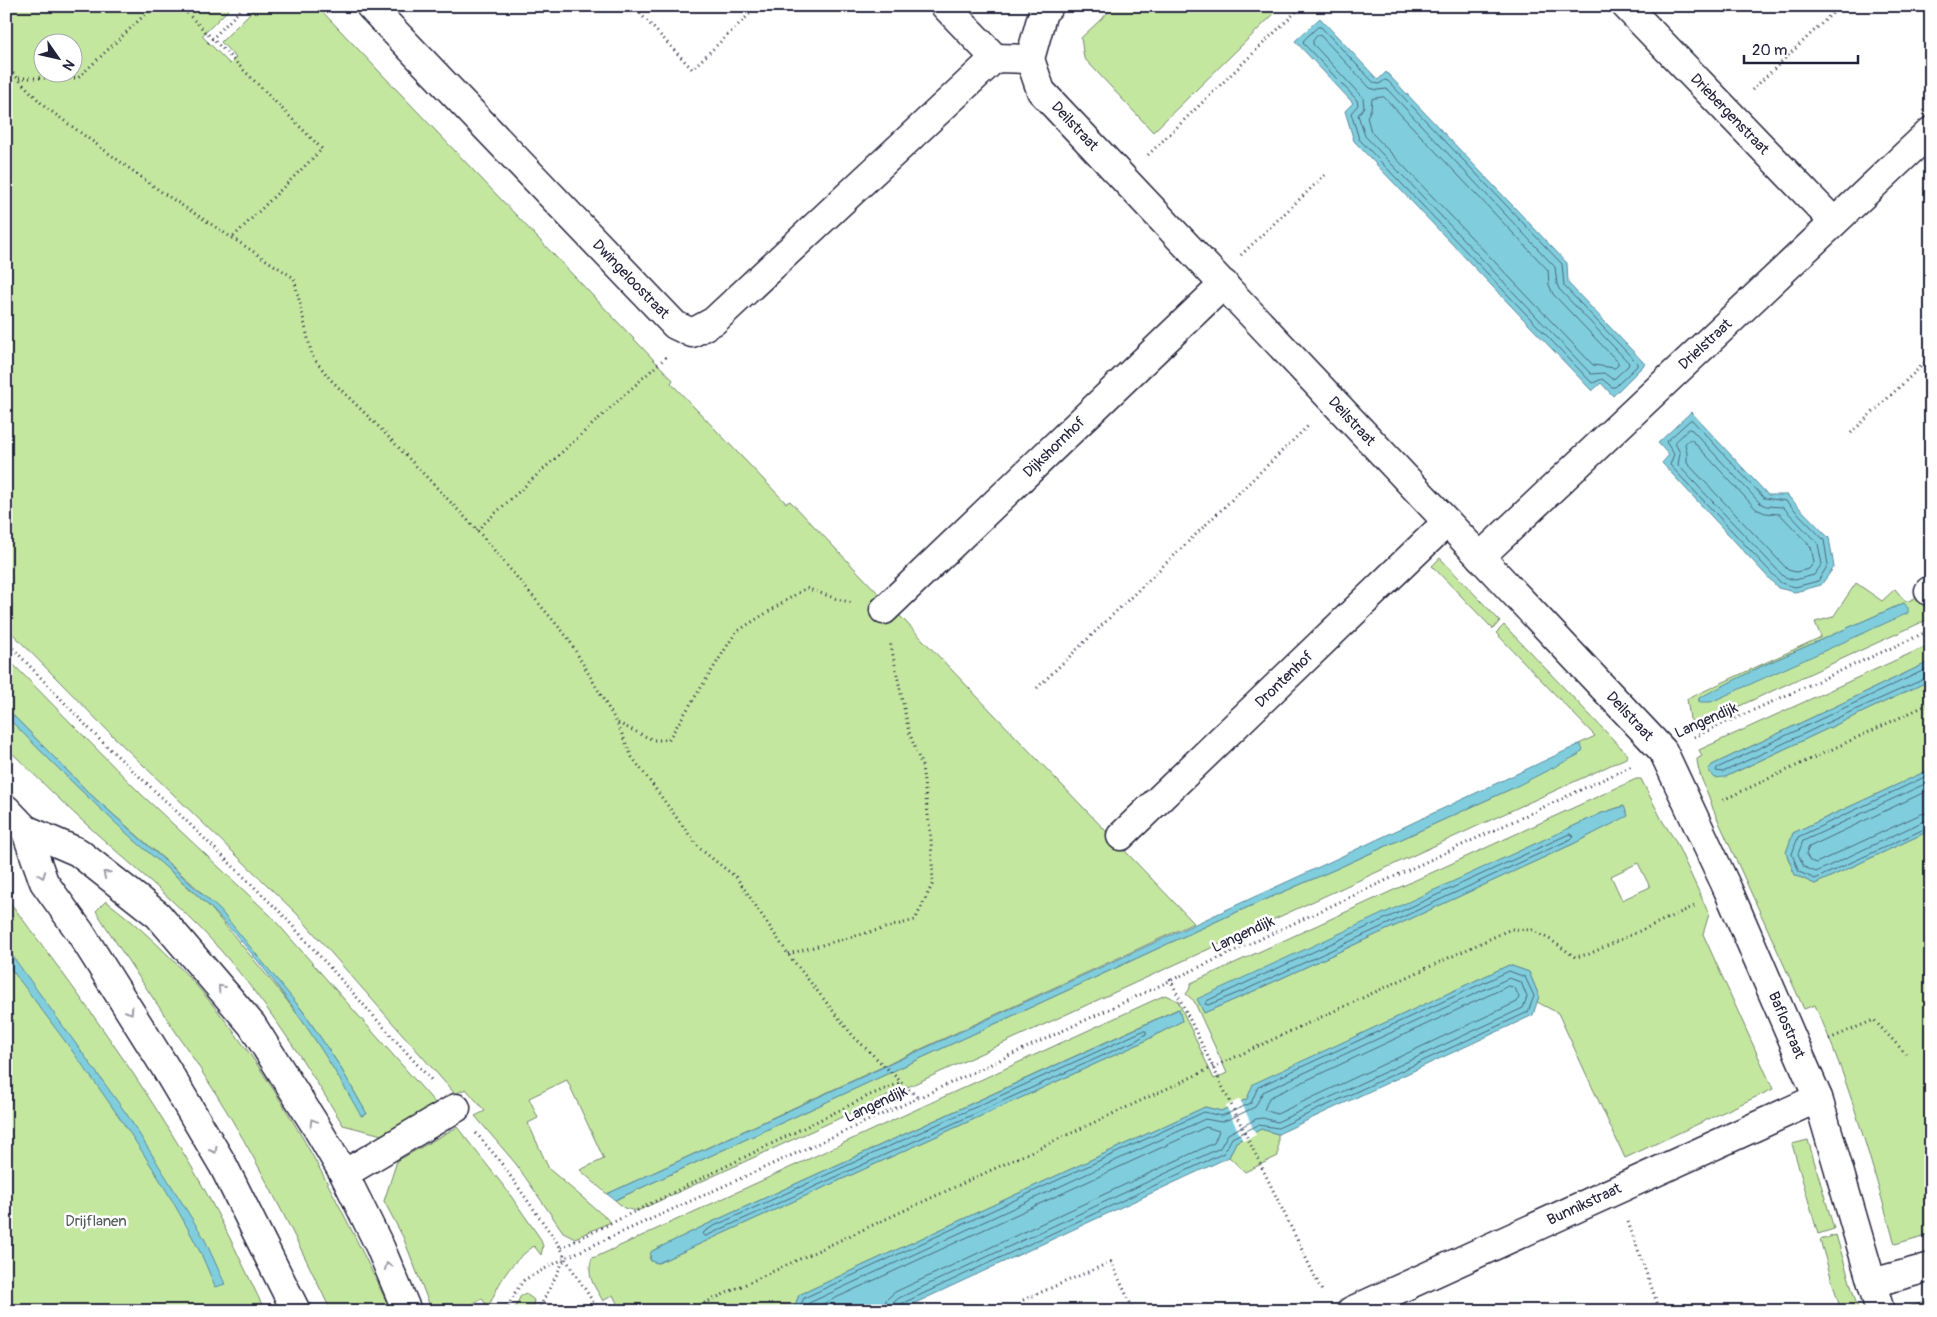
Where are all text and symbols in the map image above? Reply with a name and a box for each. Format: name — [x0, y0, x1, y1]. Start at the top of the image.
north arrow — [32, 32, 82, 82]
scale bar — [1744, 32, 1858, 64]
text: 20 m — [1752, 41, 1787, 60]
text: N — [59, 56, 78, 74]
street label: Driebergenstraat — [1686, 70, 1774, 160]
street label: Deilstraat — [1047, 98, 1103, 156]
street label: Dwingeloostraat — [588, 236, 674, 324]
street label: Drielstraat — [1675, 314, 1737, 374]
street label: Deilstraat — [1324, 393, 1380, 451]
street label: Dijkshornhof — [1019, 413, 1089, 482]
street label: Drontenhof — [1251, 647, 1317, 712]
street label: Deilstraat — [1602, 688, 1658, 746]
street label: Langendijk — [1672, 698, 1741, 743]
one-way arrow — [36, 870, 46, 879]
one-way arrow — [103, 870, 112, 879]
street label: Langendijk — [1209, 911, 1278, 957]
one-way arrow — [218, 985, 227, 994]
street label: Baflostraat — [1764, 989, 1809, 1062]
one-way arrow — [124, 1006, 133, 1015]
street label: Langendijk — [842, 1081, 911, 1127]
one-way arrow — [310, 1118, 320, 1127]
one-way arrow — [208, 1145, 218, 1154]
street label: Bunnikstraat — [1544, 1179, 1625, 1230]
park label: Drijflanen — [65, 1212, 127, 1231]
one-way arrow — [383, 1262, 394, 1271]

